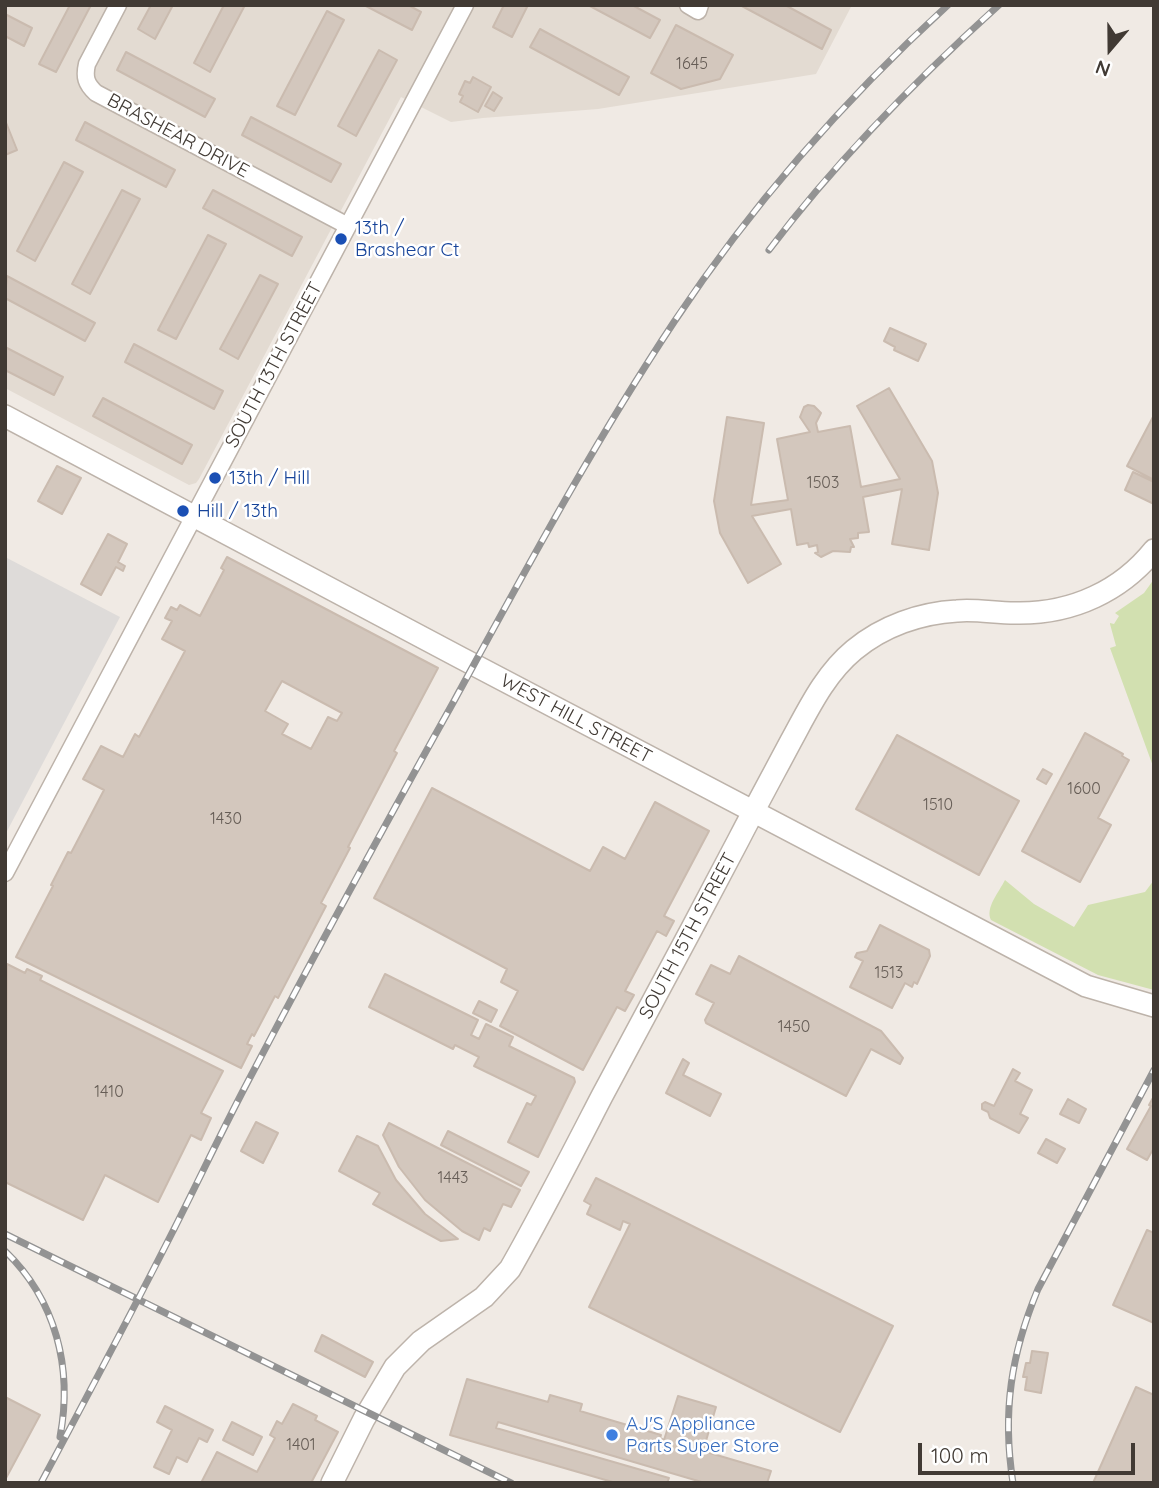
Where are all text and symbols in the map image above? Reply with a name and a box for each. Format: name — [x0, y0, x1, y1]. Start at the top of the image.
north arrow — [1075, 14, 1145, 84]
house number: 1645 — [676, 54, 708, 74]
text: N — [1092, 55, 1113, 82]
street label: BRASHEAR DRIVE — [103, 89, 253, 183]
place label: 13th / Brashear Ct — [355, 217, 459, 261]
marker: 13th / Brashear Ct — [333, 231, 349, 247]
street label: SOUTH 13TH STREET — [221, 278, 327, 452]
place label: 13th / Hill — [229, 467, 310, 489]
marker: 13th / Hill — [207, 470, 223, 486]
house number: 1503 — [807, 473, 839, 493]
place label: Hill / 13th — [197, 500, 278, 522]
marker: Hill / 13th — [175, 503, 191, 519]
street label: WEST HILL STREET — [496, 669, 656, 769]
house number: 1600 — [1067, 779, 1101, 799]
house number: 1510 — [923, 795, 953, 815]
house number: 1430 — [210, 809, 242, 829]
street label: SOUTH 15TH STREET — [635, 849, 741, 1023]
house number: 1513 — [875, 963, 903, 983]
house number: 1450 — [778, 1017, 810, 1037]
house number: 1410 — [94, 1082, 124, 1102]
house number: 1443 — [438, 1168, 468, 1188]
place label: AJ'S Appliance Parts Super Store — [626, 1413, 779, 1457]
marker: AJ'S Appliance Parts Super Store — [604, 1427, 620, 1443]
scale bar — [921, 1428, 1138, 1472]
house number: 1401 — [286, 1435, 316, 1455]
text: 100 m — [931, 1442, 989, 1468]

